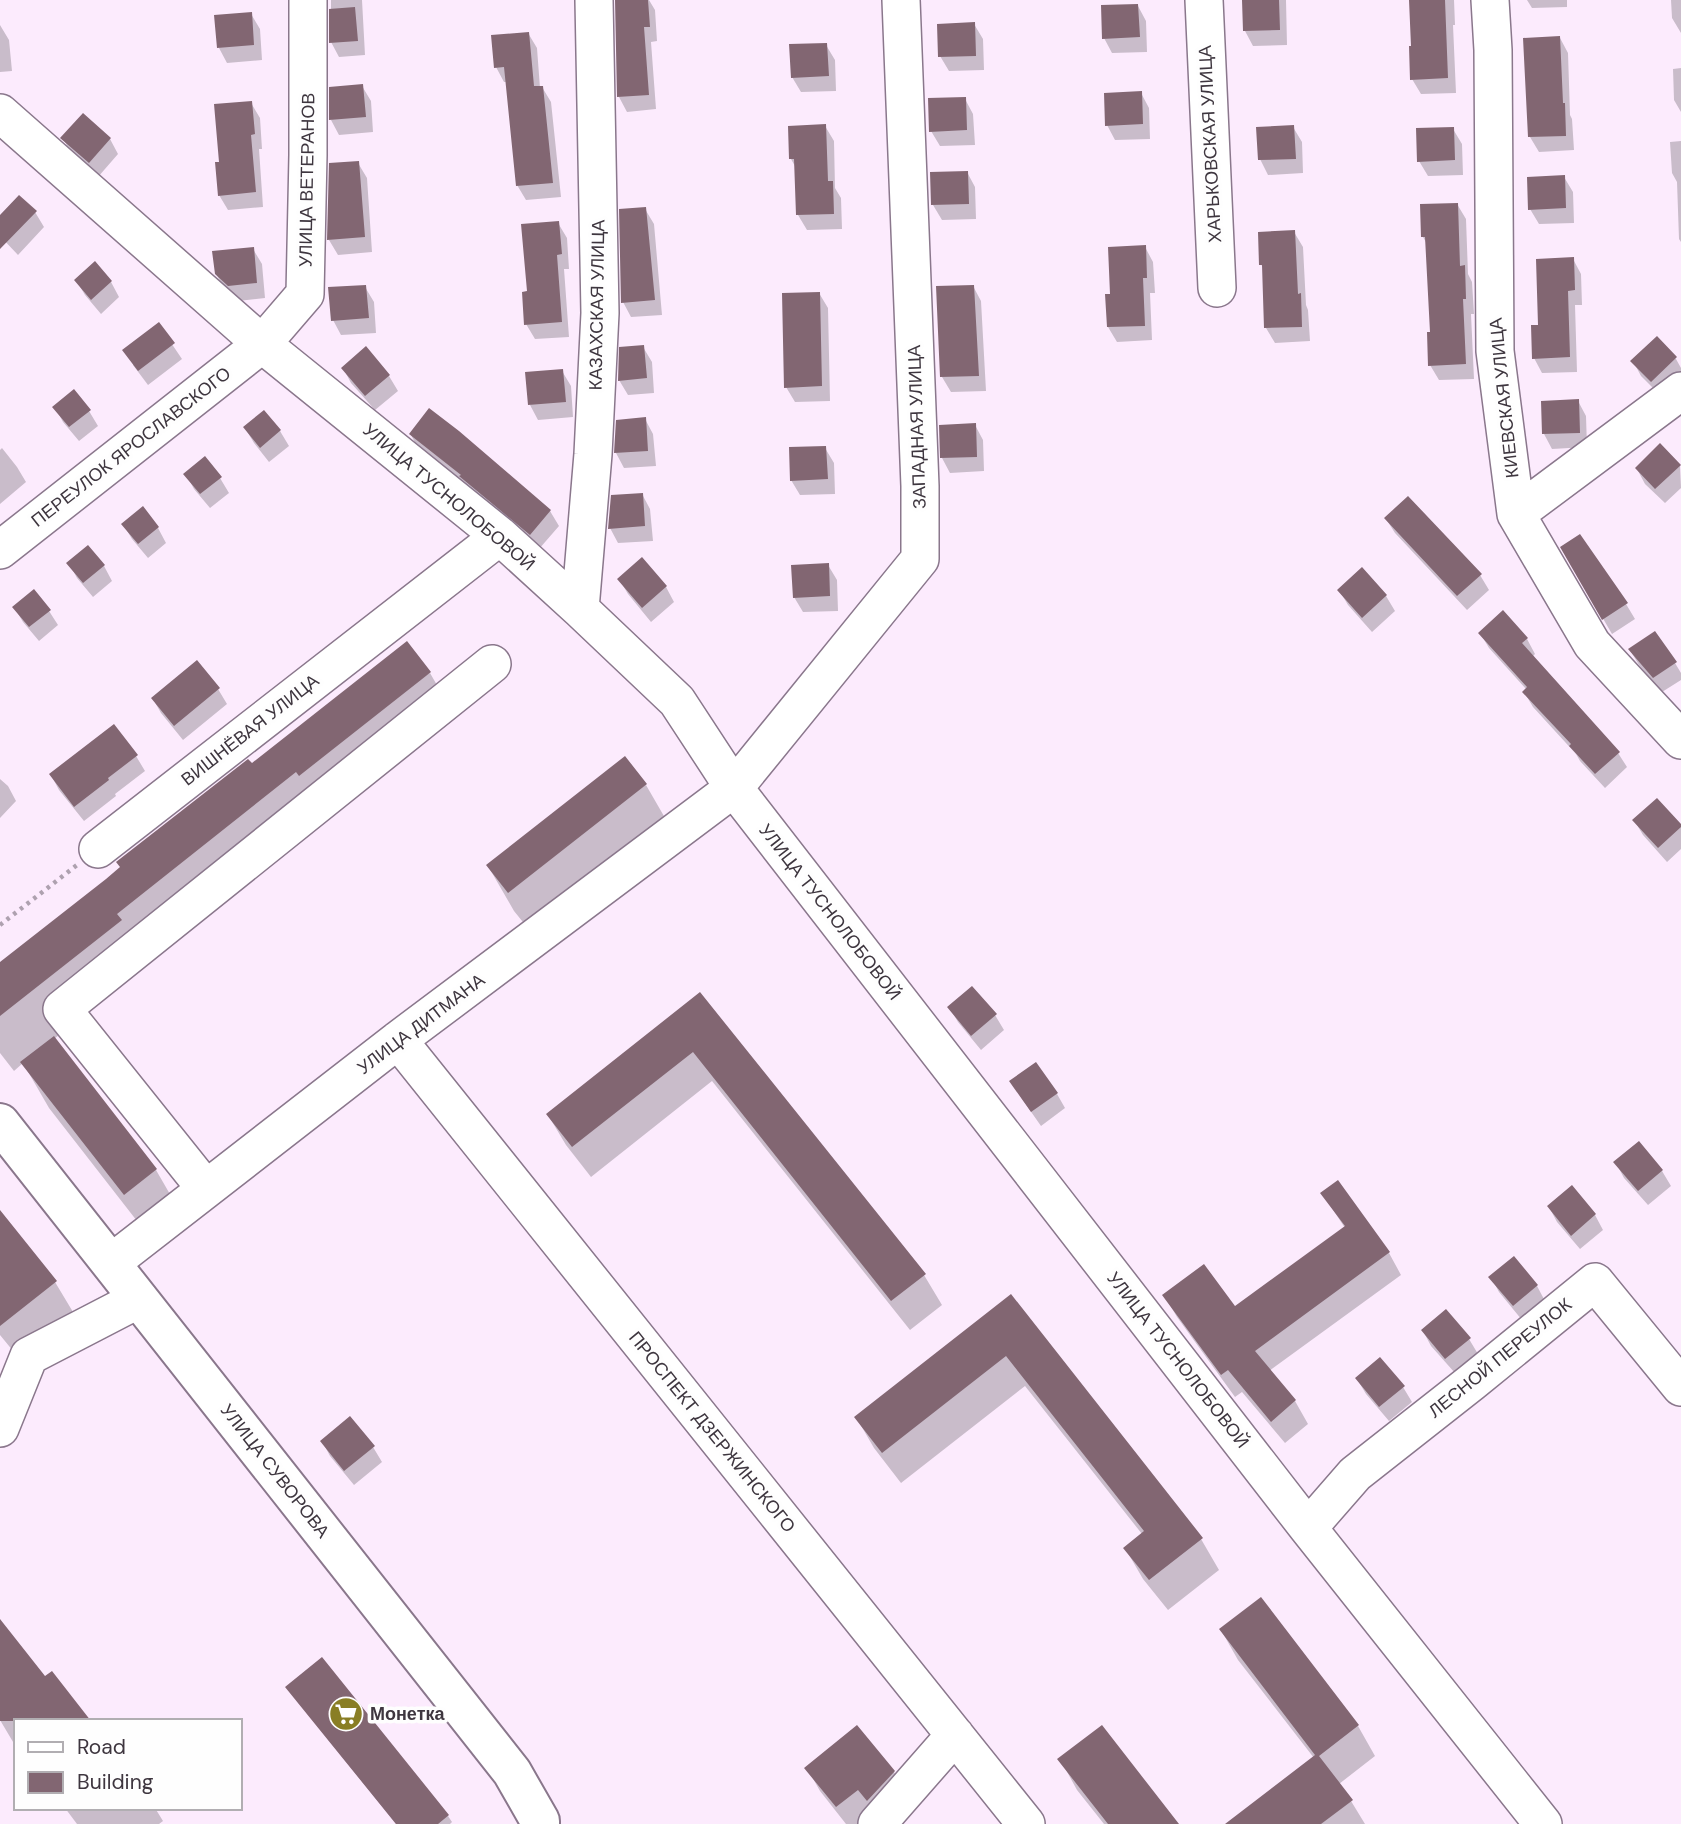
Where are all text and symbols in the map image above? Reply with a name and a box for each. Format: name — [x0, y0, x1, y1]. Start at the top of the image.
street label: ХАРЬКОВСКАЯ УЛИЦА — [1193, 45, 1227, 243]
street label: УЛИЦА ВЕТЕРАНОВ — [293, 93, 321, 267]
street label: КАЗАХСКАЯ УЛИЦА — [584, 219, 610, 391]
street label: КИЕВСКАЯ УЛИЦА — [1484, 317, 1524, 479]
street label: ЗАПАДНАЯ УЛИЦА — [902, 345, 932, 509]
street label: ПЕРЕУЛОК ЯРОСЛАВСКОГО — [26, 361, 236, 533]
street label: УЛИЦА ТУСНОЛОБОВОЙ — [358, 418, 540, 576]
street label: ВИШНЁВАЯ УЛИЦА — [176, 669, 324, 791]
street label: УЛИЦА ТУСНОЛОБОВОЙ — [754, 819, 906, 1005]
street label: УЛИЦА ДИТМАНА — [352, 968, 490, 1080]
street label: УЛИЦА ТУСНОЛОБОВОЙ — [1102, 1267, 1254, 1453]
street label: ЛЕСНОЙ ПЕРЕУЛОК — [1423, 1292, 1577, 1423]
street label: ПРОСПЕКТ ДЗЕРЖИНСКОГО — [623, 1326, 801, 1538]
street label: УЛИЦА СУВОРОВА — [215, 1399, 335, 1543]
supermarket icon: Монетка — [327, 1695, 365, 1733]
place label: Монетка — [370, 1702, 445, 1726]
legend — [14, 1719, 242, 1810]
text: Road — [77, 1733, 126, 1761]
text: Building — [77, 1768, 154, 1796]

